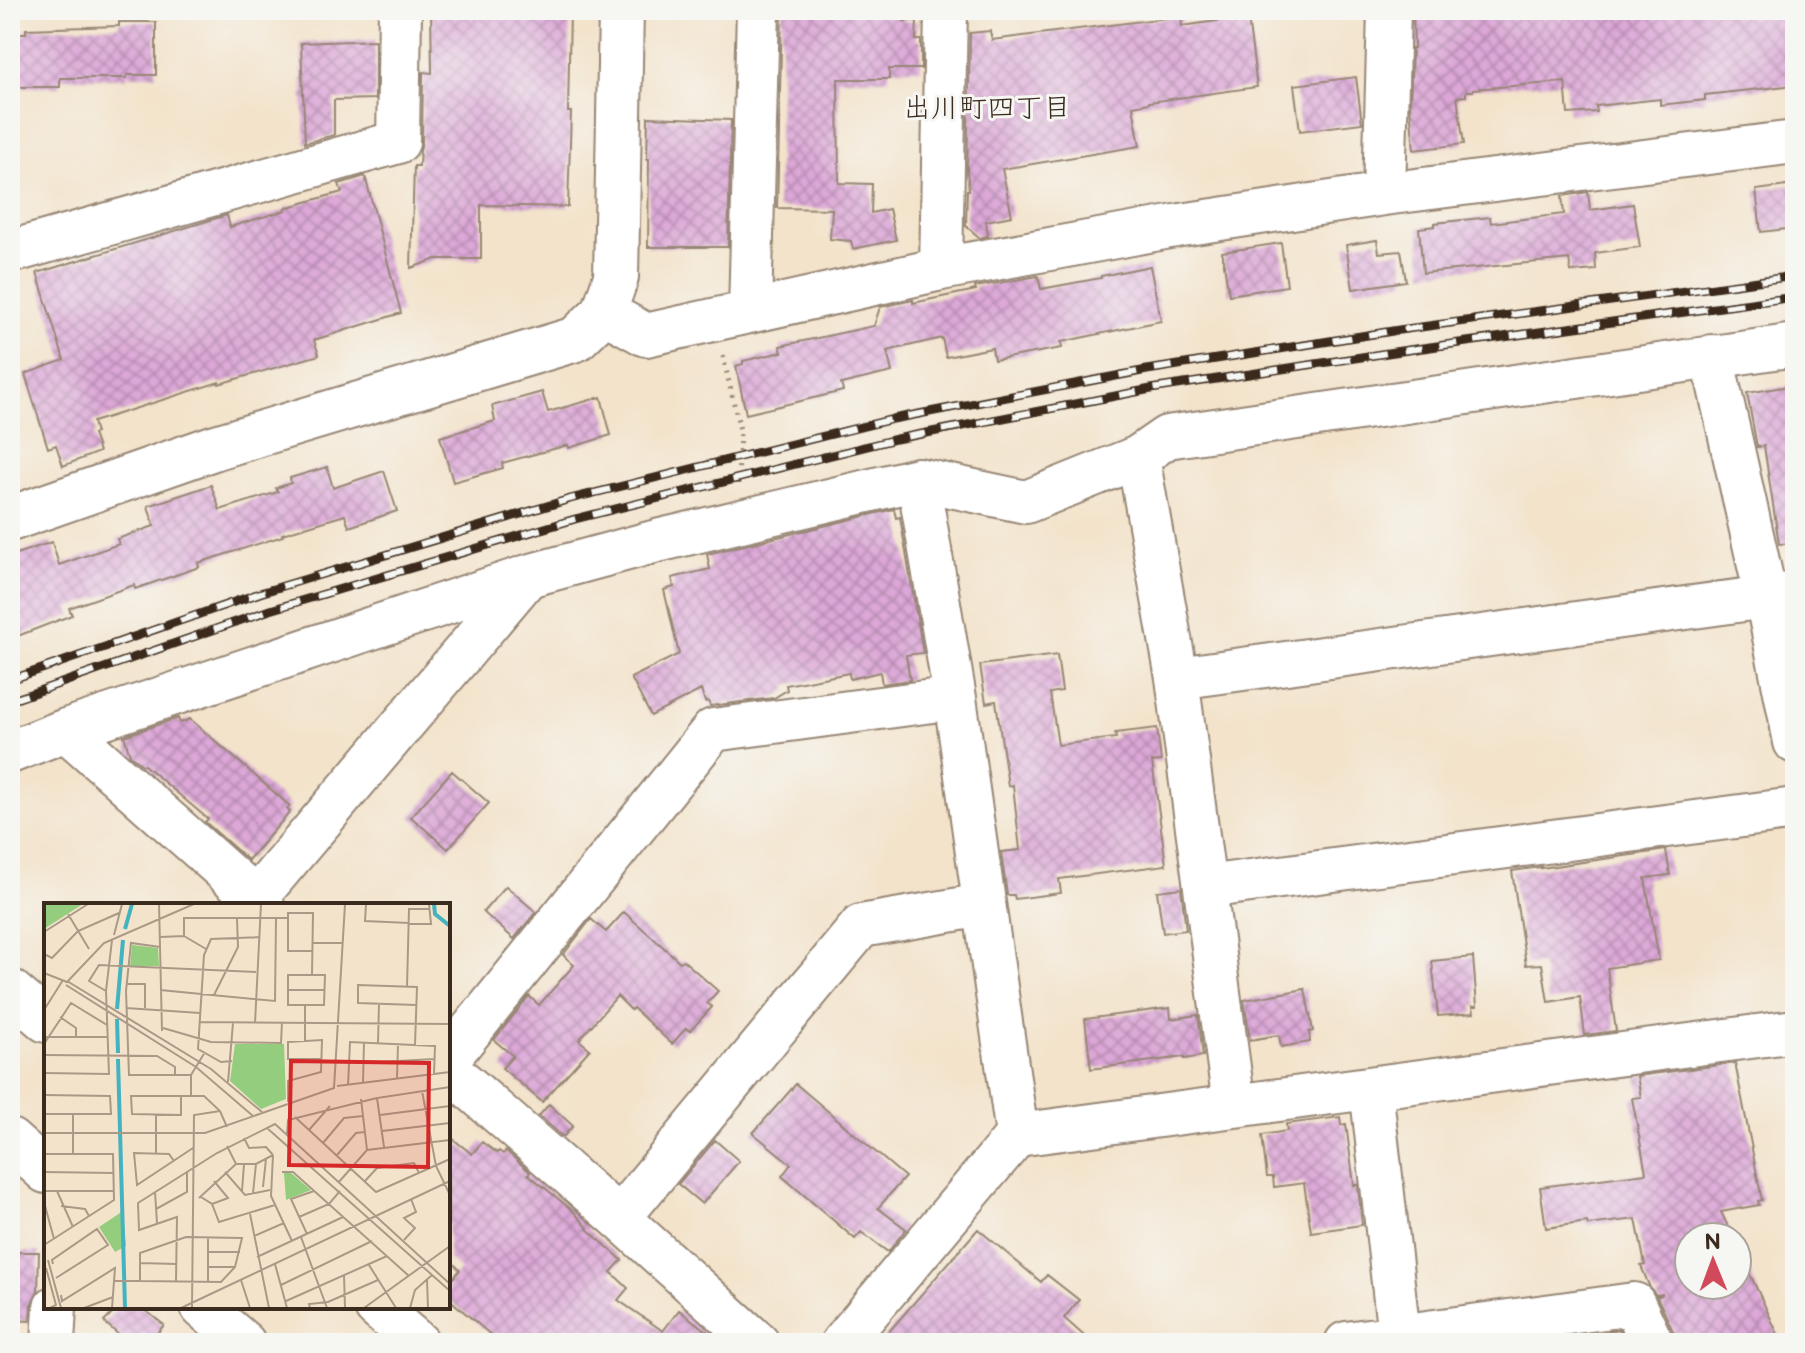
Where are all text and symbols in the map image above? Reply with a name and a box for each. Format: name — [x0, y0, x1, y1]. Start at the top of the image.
district label: 出川町四丁目 — [903, 92, 1071, 125]
inset map — [44, 903, 450, 1309]
north arrow — [1673, 1221, 1753, 1301]
text: N — [1704, 1229, 1721, 1256]

